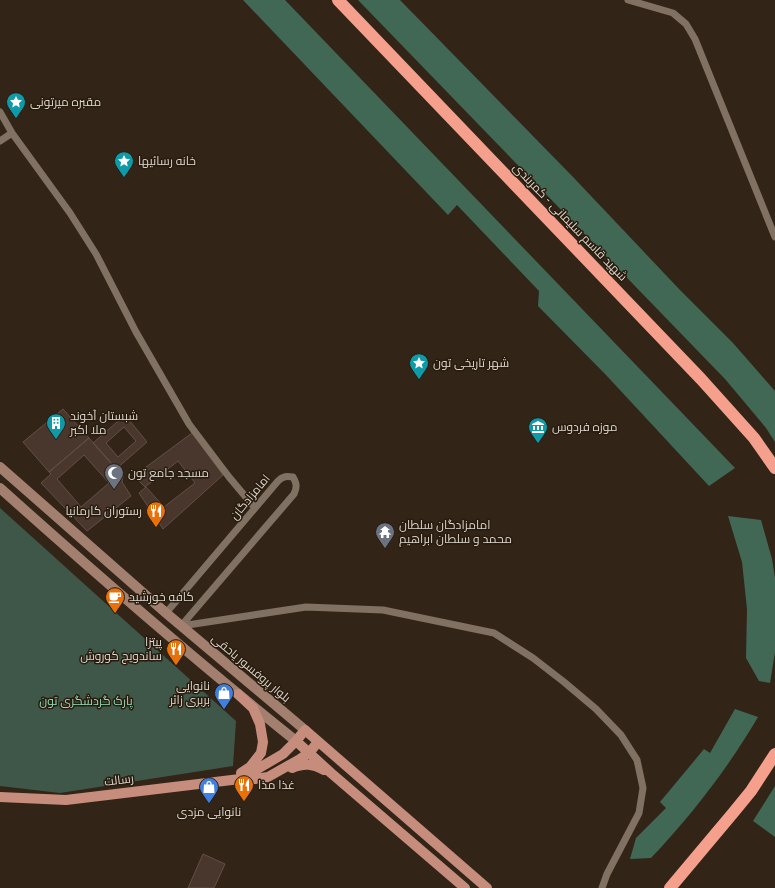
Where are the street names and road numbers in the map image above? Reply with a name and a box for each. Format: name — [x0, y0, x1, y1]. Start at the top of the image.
street label: شهید قاسم سلیمانی - کمربندی — [509, 160, 630, 285]
street label: امامزادگان — [227, 472, 274, 524]
street label: بلوار پروفسور یاحقی — [207, 631, 293, 707]
street label: رسالت — [103, 771, 135, 791]

